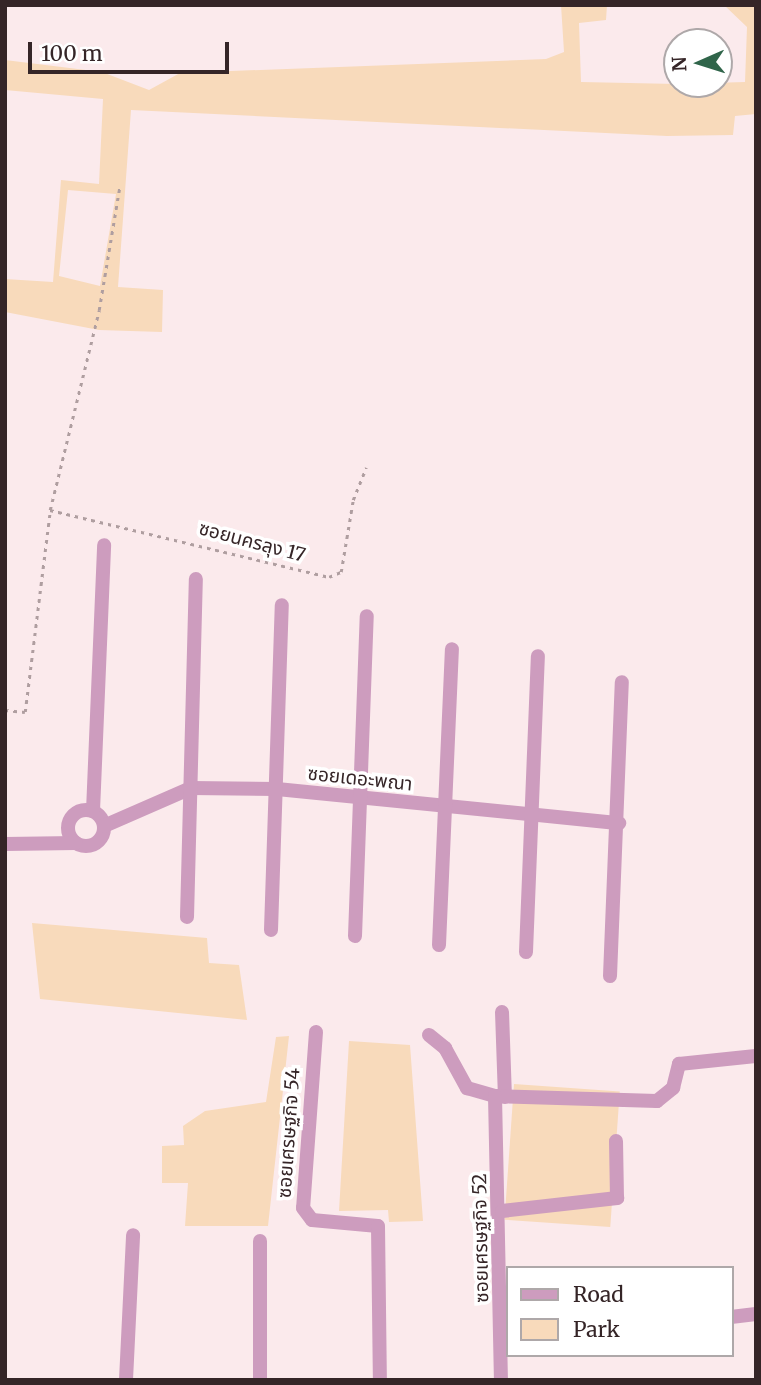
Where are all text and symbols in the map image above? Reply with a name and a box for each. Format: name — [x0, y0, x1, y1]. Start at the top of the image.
scale bar — [32, 28, 233, 72]
north arrow — [663, 28, 733, 98]
text: 100 m — [41, 40, 103, 67]
text: N — [667, 56, 691, 72]
street label: ซอยนครลุง 17 — [196, 517, 308, 567]
street label: ซอยเดอะพณา — [306, 762, 414, 796]
street label: ซอยเศรษฐกิจ 54 — [273, 1067, 305, 1199]
street label: ซอยเศรษฐกิจ 52 — [468, 1173, 494, 1303]
legend — [505, 1266, 733, 1357]
text: Road — [573, 1281, 624, 1308]
text: Park — [573, 1316, 620, 1343]

